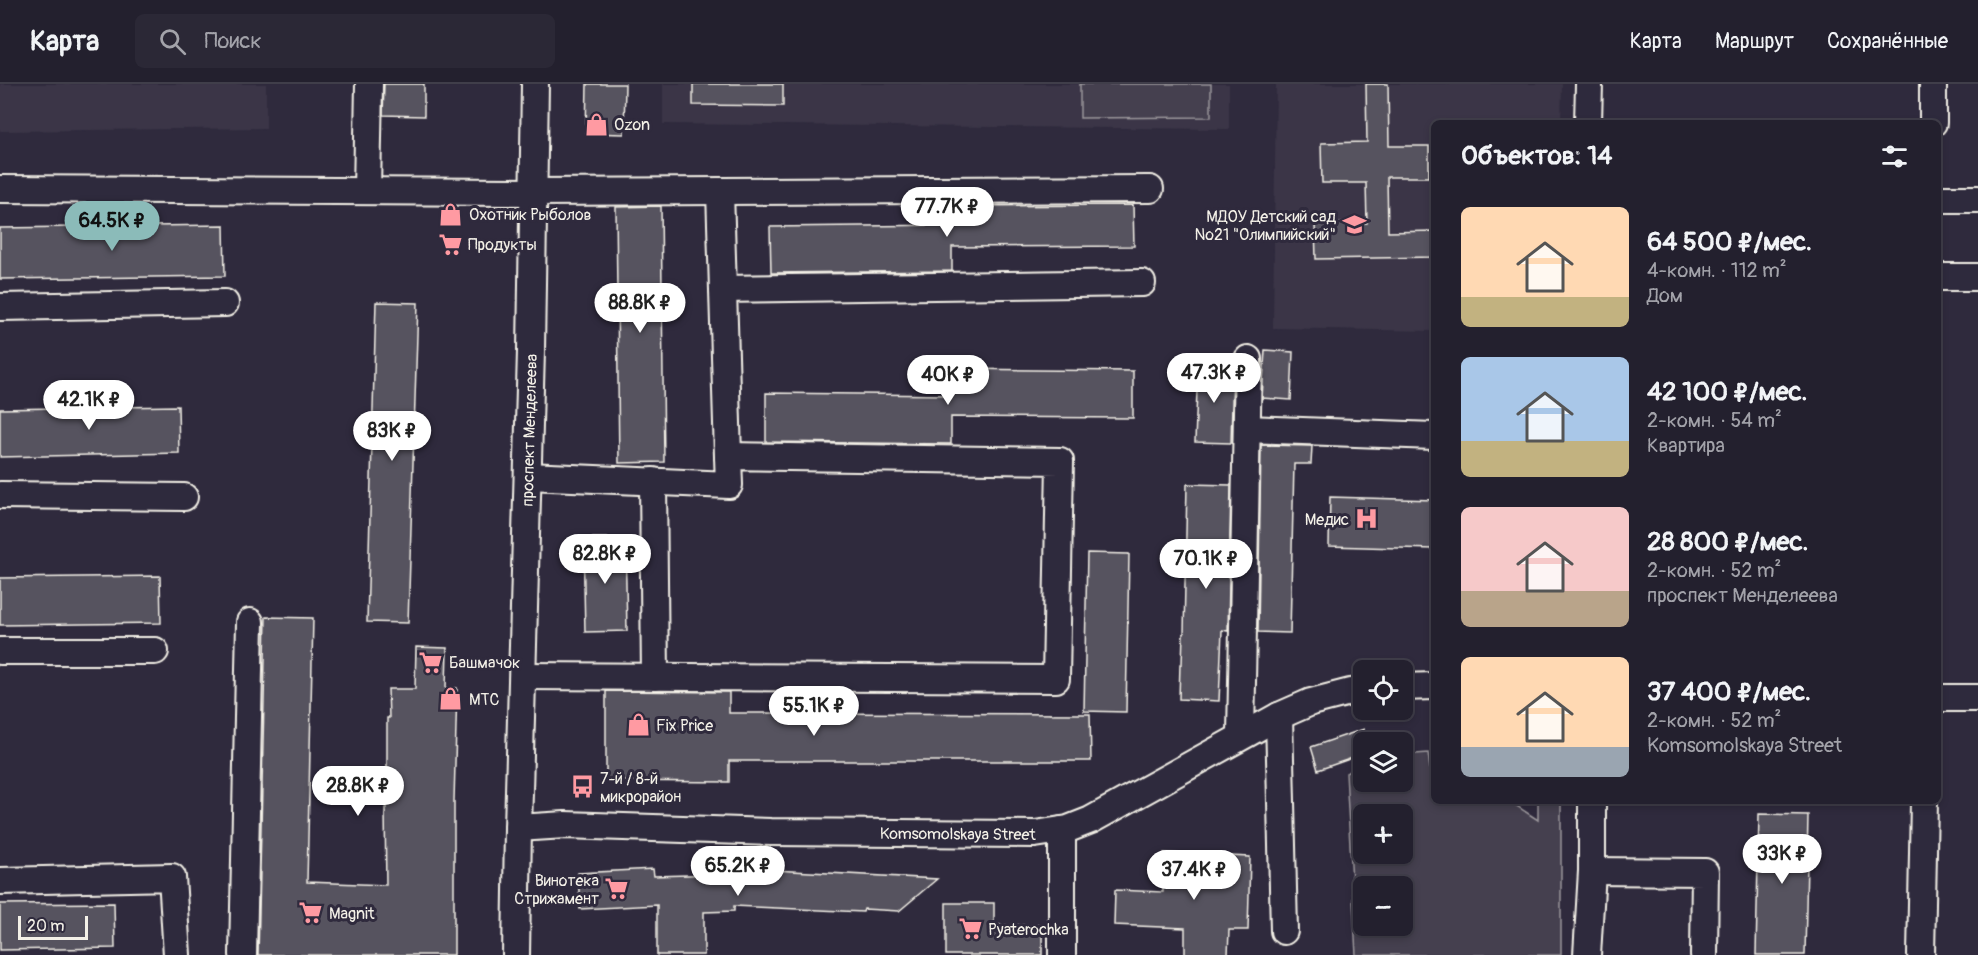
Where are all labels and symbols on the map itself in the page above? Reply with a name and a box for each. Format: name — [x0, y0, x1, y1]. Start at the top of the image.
shop icon: Ozon — [583, 111, 609, 137]
place label: Ozon — [614, 115, 650, 135]
pin: 77.7K ₽ — [892, 187, 1002, 238]
pin: 64.5K ₽ — [57, 201, 167, 252]
shop icon: Охотник Рыболов — [438, 201, 464, 227]
place label: Охотник Рыболов — [469, 205, 592, 225]
place label: МДОУ Детский сад №21 "Олимпийский" — [1195, 207, 1336, 245]
school or university icon: МДОУ Детский сад №21 "Олимпийский" — [1341, 212, 1367, 238]
supermarket icon: Продукты — [437, 231, 463, 257]
place label: Продукты — [468, 235, 537, 255]
pin: 88.8K ₽ — [585, 283, 695, 334]
pin: 47.3K ₽ — [1159, 353, 1269, 404]
street label: проспект Менделеева — [518, 354, 542, 507]
pin: 40K ₽ — [906, 355, 990, 406]
pin: 42.1K ₽ — [34, 380, 144, 431]
pin: 83K ₽ — [350, 411, 434, 462]
hospital icon: Медис — [1354, 506, 1380, 532]
place label: Медис — [1305, 510, 1349, 530]
pin: 82.8K ₽ — [550, 534, 660, 585]
pin: 70.1K ₽ — [1151, 539, 1261, 590]
supermarket icon: Башмачок — [418, 649, 444, 675]
place label: Башмачок — [449, 653, 520, 673]
shop icon: МТС — [438, 686, 464, 712]
pin: 55.1K ₽ — [759, 686, 869, 737]
place label: МТС — [469, 690, 499, 710]
shop icon: Fix Price — [625, 712, 651, 738]
place label: Fix Price — [656, 716, 713, 736]
pin: 28.8K ₽ — [303, 766, 413, 817]
place label: 7-й / 8-й микрорайон — [600, 769, 681, 807]
bus stop icon: 7-й / 8-й микрорайон — [569, 774, 595, 800]
street label: Komsomolskaya Street — [880, 824, 1036, 845]
pin: 33K ₽ — [1740, 834, 1824, 885]
pin: 65.2K ₽ — [683, 846, 793, 897]
pin: 37.4K ₽ — [1139, 850, 1249, 901]
place label: Винотека Стрижамент — [514, 871, 599, 909]
supermarket icon: Винотека Стрижамент — [604, 876, 630, 902]
supermarket icon: Magnit — [298, 900, 324, 926]
place label: Magnit — [329, 904, 375, 924]
scale bar — [18, 913, 88, 940]
supermarket icon: Pyaterochka — [957, 916, 983, 942]
place label: Pyaterochka — [988, 920, 1069, 940]

